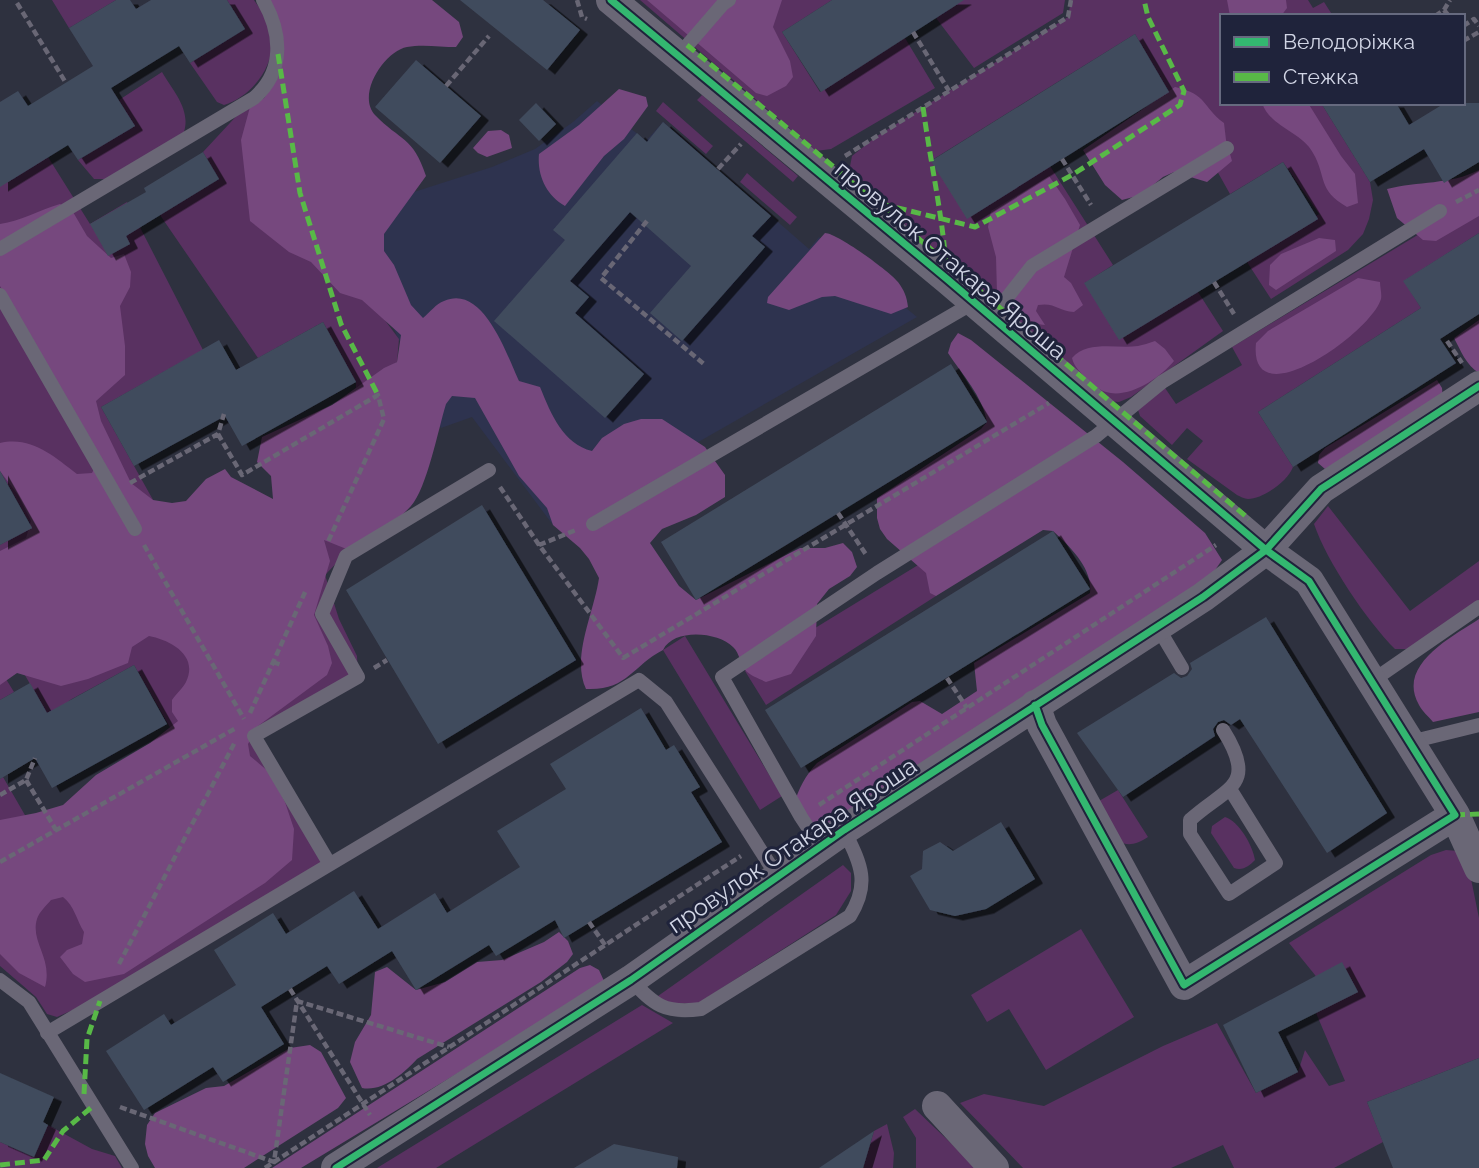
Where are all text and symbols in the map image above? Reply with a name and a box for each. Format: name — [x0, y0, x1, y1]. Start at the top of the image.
legend — [1220, 14, 1465, 105]
text: Велодоріжка — [1283, 29, 1415, 54]
text: Стежка — [1283, 64, 1359, 89]
street label: провулок Отакара Яроша — [829, 154, 1073, 366]
street label: провулок Отакара Яроша — [662, 751, 922, 939]

